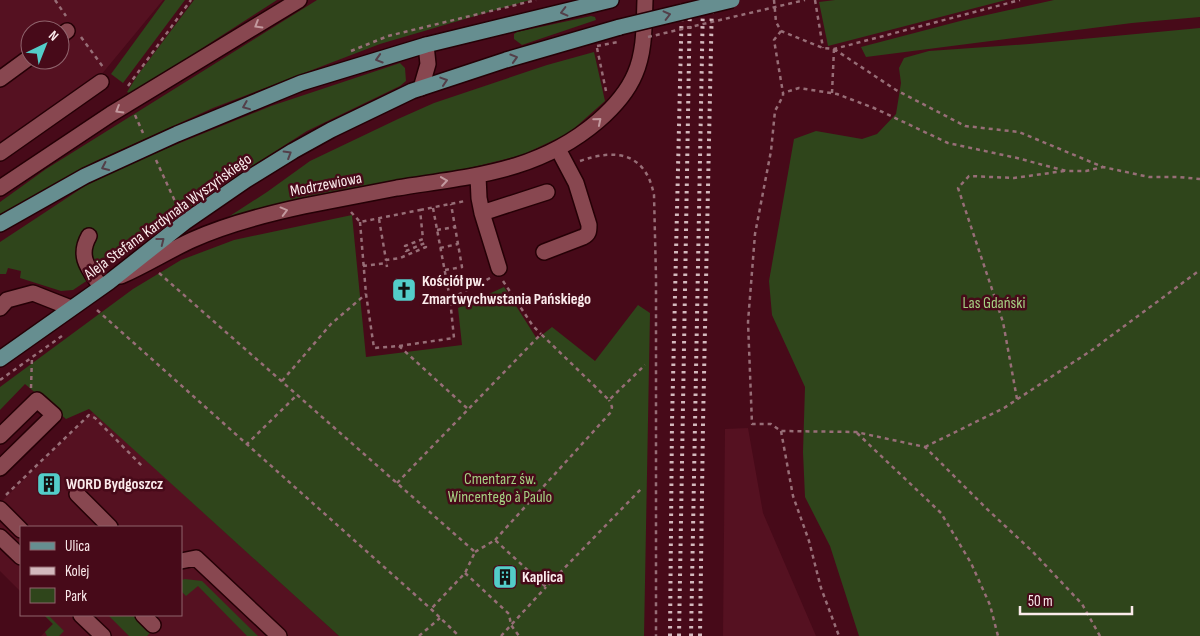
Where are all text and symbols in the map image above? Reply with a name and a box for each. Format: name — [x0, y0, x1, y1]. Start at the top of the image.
one-way arrow — [560, 6, 568, 16]
one-way arrow — [662, 10, 671, 21]
one-way arrow — [254, 19, 263, 29]
north arrow — [20, 20, 70, 70]
text: N — [45, 27, 62, 45]
one-way arrow — [376, 54, 384, 64]
one-way arrow — [509, 54, 517, 64]
one-way arrow — [439, 77, 448, 87]
one-way arrow — [242, 99, 251, 110]
one-way arrow — [115, 103, 124, 113]
one-way arrow — [592, 118, 601, 127]
street label: Aleja Stefana Kardynała Wyszyńskiego — [80, 150, 256, 285]
one-way arrow — [282, 151, 291, 161]
one-way arrow — [101, 161, 110, 171]
street label: Modrzewiowa — [288, 169, 364, 201]
one-way arrow — [440, 177, 448, 187]
one-way arrow — [280, 206, 289, 217]
one-way arrow — [155, 238, 165, 247]
place label: Kościół pw. Zmartwychwstania Pańskiego — [422, 272, 591, 309]
church icon: Kościół pw. Zmartwychwstania Pańskiego — [391, 277, 417, 303]
park label: Las Gdański — [963, 294, 1025, 313]
park label: Cmentarz św. Wincentego à Paulo — [448, 470, 552, 507]
building icon: WORD Bydgoszcz — [36, 471, 62, 497]
place label: WORD Bydgoszcz — [66, 475, 163, 494]
legend — [20, 526, 182, 616]
text: Ulica — [65, 537, 90, 556]
text: Kolej — [65, 562, 90, 581]
building icon: Kaplica — [492, 564, 518, 590]
place label: Kaplica — [522, 568, 563, 587]
scale bar — [1020, 584, 1132, 616]
text: Park — [65, 587, 87, 606]
text: 50 m — [1028, 592, 1053, 611]

